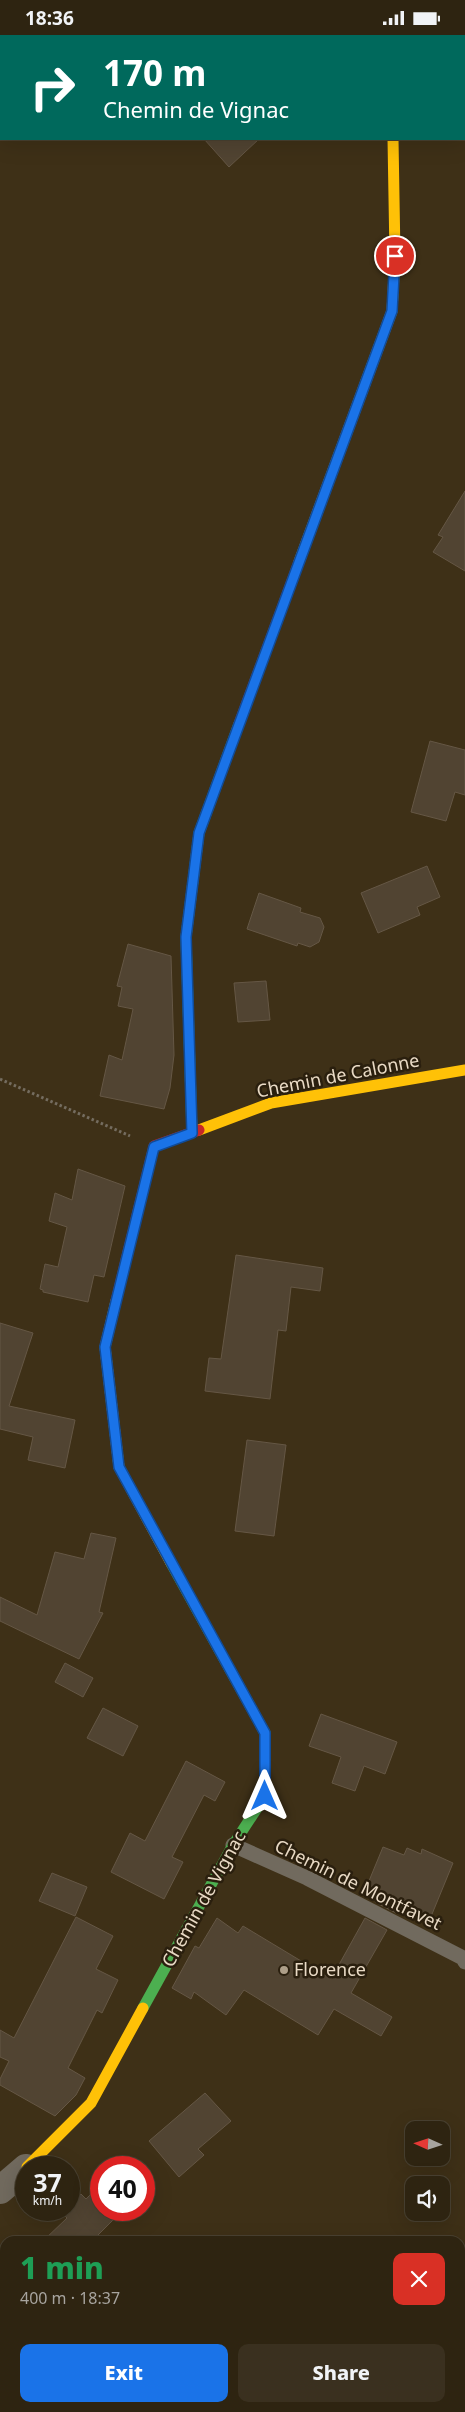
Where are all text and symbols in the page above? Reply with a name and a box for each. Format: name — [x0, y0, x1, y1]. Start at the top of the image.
text: 18:36 — [25, 5, 74, 31]
text: 170 m — [103, 49, 206, 96]
icon: right — [20, 55, 85, 120]
text: Chemin de Vignac — [103, 94, 289, 124]
pin — [374, 235, 416, 277]
icon: arrive — [381, 242, 409, 270]
street label: Chemin de Calonne — [254, 1047, 421, 1103]
position arrow — [238, 1769, 290, 1821]
street label: Chemin de Vignac — [156, 1826, 251, 1971]
street label: Chemin de Montfavet — [271, 1833, 446, 1935]
place label: Florence — [294, 1957, 366, 1981]
marker: Florence — [278, 1964, 290, 1976]
north arrow — [405, 2121, 450, 2166]
map controls — [405, 2121, 450, 2221]
speed limit sign: 40 — [90, 2156, 155, 2221]
text: 37 — [33, 2165, 62, 2199]
button: sound — [405, 2176, 450, 2221]
text: km/h — [33, 2192, 62, 2209]
text: 1 min — [20, 2247, 104, 2288]
button: close — [393, 2253, 445, 2305]
text: 400 m · 18:37 — [20, 2287, 120, 2309]
button: Exit — [20, 2344, 228, 2402]
button: Share — [238, 2344, 445, 2402]

